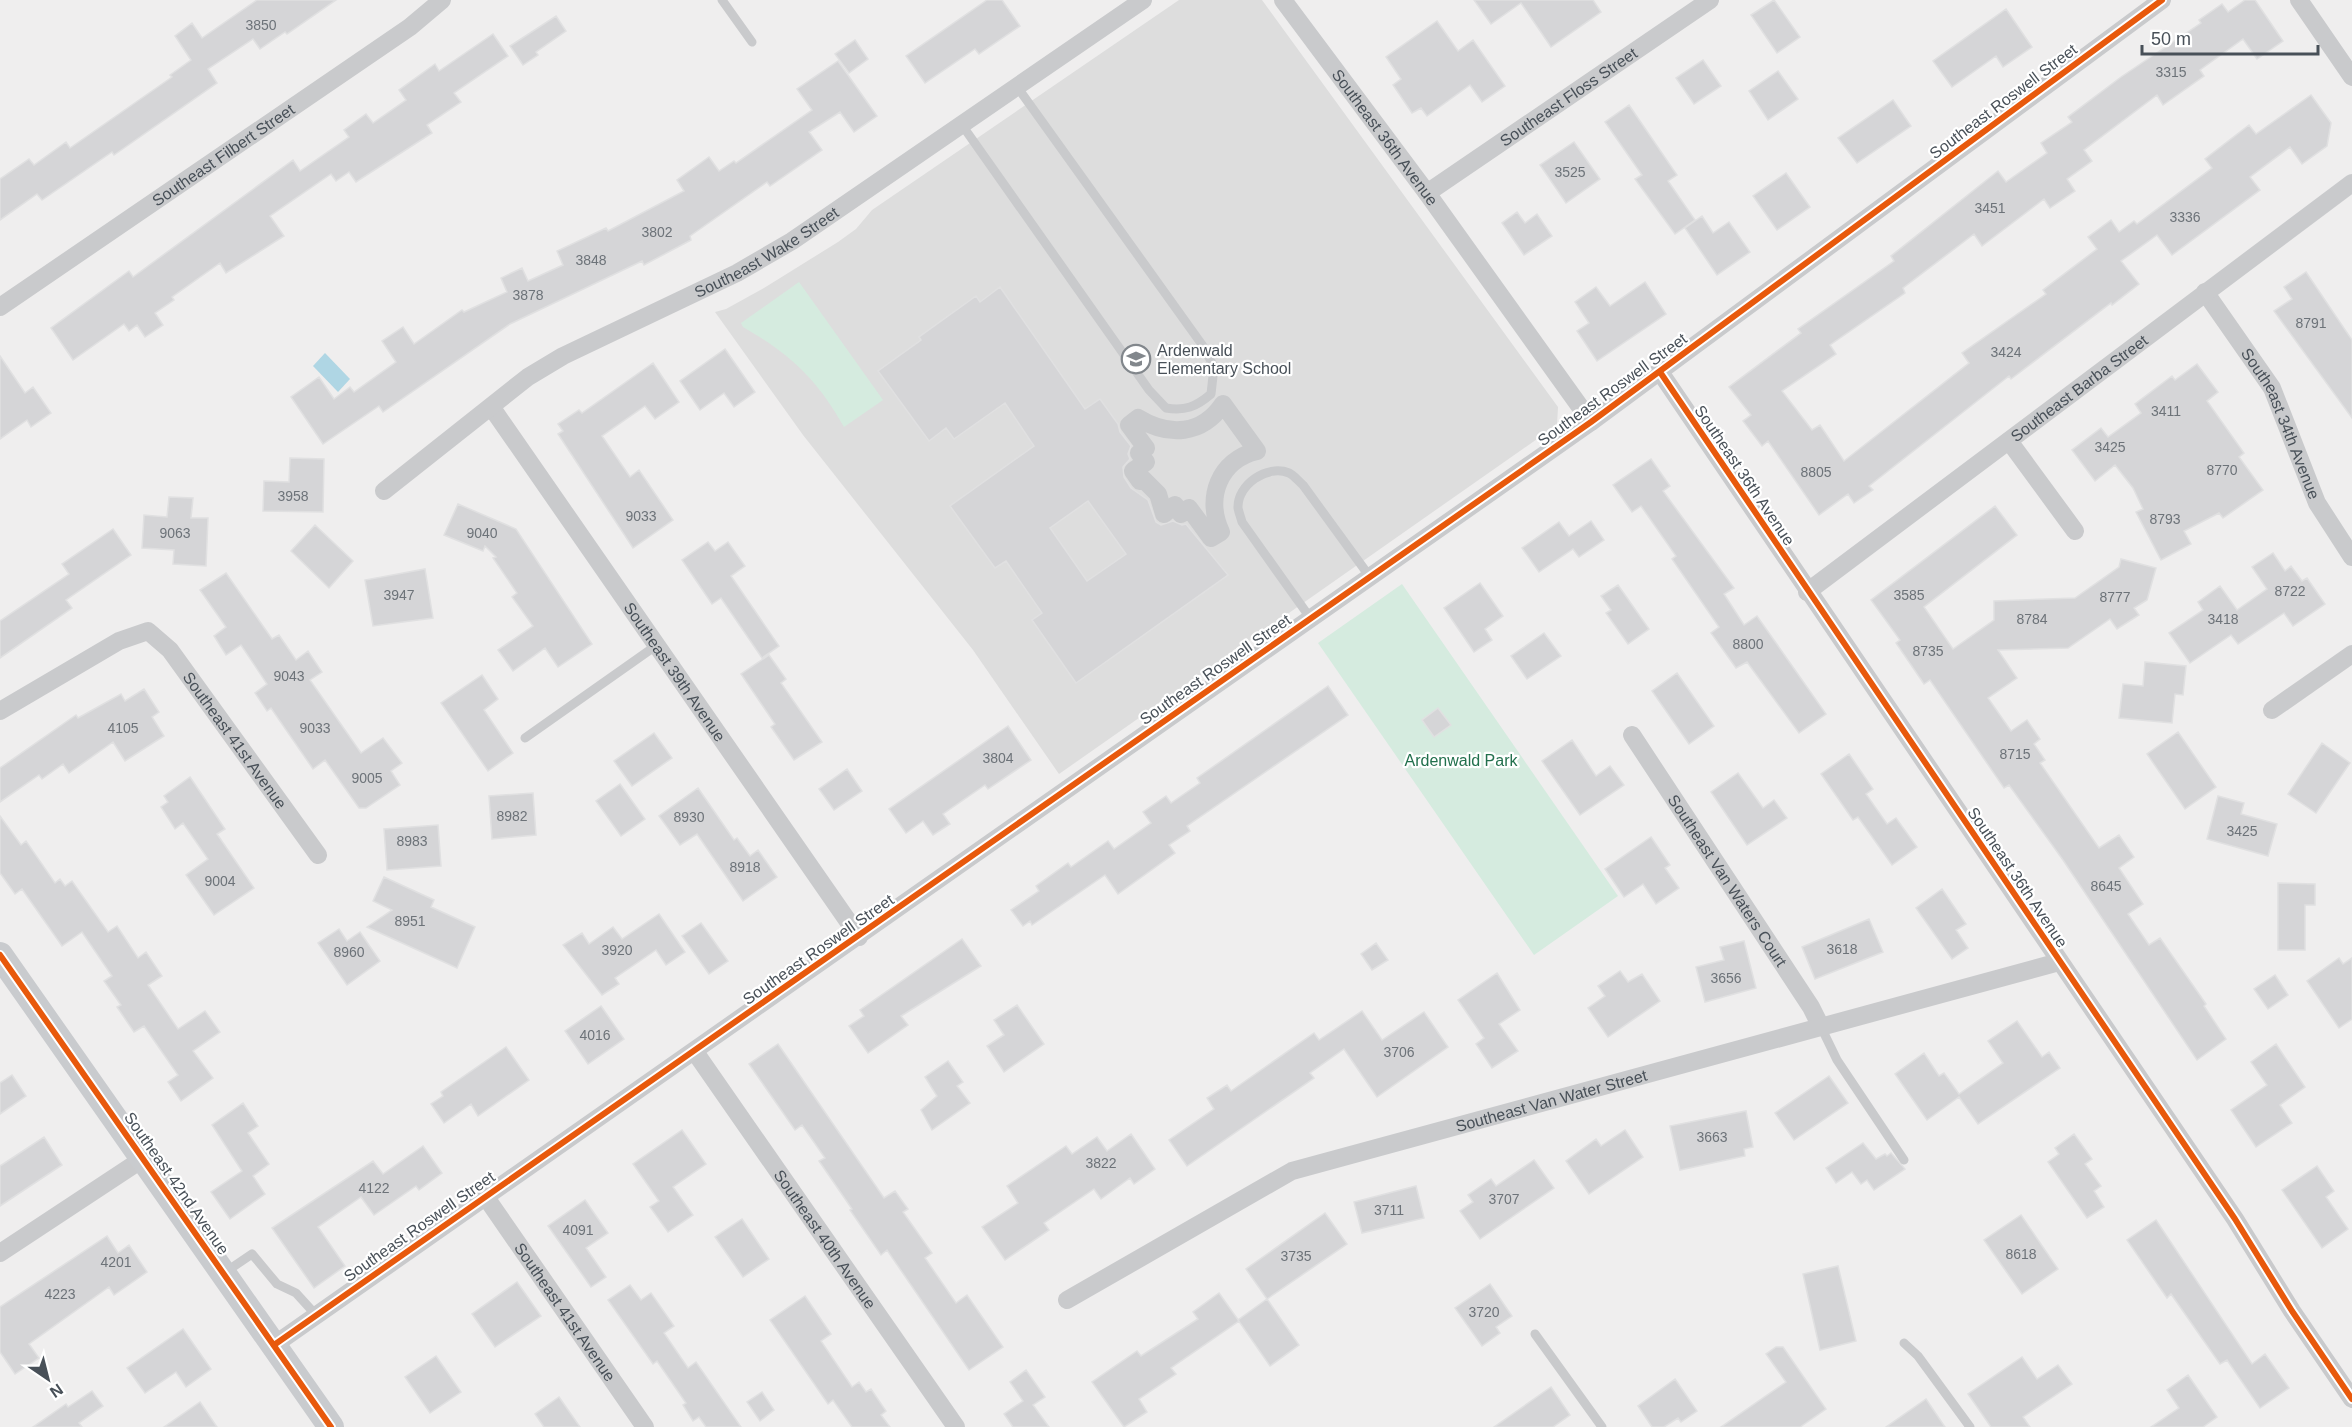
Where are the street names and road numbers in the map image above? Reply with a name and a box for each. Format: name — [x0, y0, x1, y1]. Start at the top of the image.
street label: Southeast Roswell Street — [1926, 40, 2081, 162]
street label: Southeast Floss Street — [1497, 44, 1641, 150]
street label: Southeast 36th Avenue — [1329, 66, 1441, 209]
street label: Southeast Filbert Street — [149, 100, 298, 210]
street label: Southeast Wake Street — [692, 203, 842, 301]
street label: Southeast Roswell Street — [1535, 329, 1690, 449]
street label: Southeast Barba Street — [2008, 331, 2151, 445]
street label: Southeast 34th Avenue — [2238, 345, 2323, 502]
street label: Southeast 36th Avenue — [1691, 402, 1798, 549]
street label: Southeast 39th Avenue — [620, 599, 729, 745]
street label: Southeast Roswell Street — [1137, 611, 1294, 728]
street label: Southeast 41st Avenue — [180, 669, 290, 812]
street label: Southeast Van Waters Court — [1665, 792, 1790, 970]
street label: Southeast 36th Avenue — [1964, 804, 2071, 951]
street label: Southeast Roswell Street — [740, 891, 897, 1008]
street label: Southeast Van Water Street — [1454, 1067, 1649, 1135]
street label: Southeast 42nd Avenue — [121, 1109, 232, 1258]
street label: Southeast 40th Avenue — [771, 1167, 879, 1312]
street label: Southeast Roswell Street — [341, 1168, 498, 1285]
street label: Southeast 41st Avenue — [511, 1240, 619, 1385]

